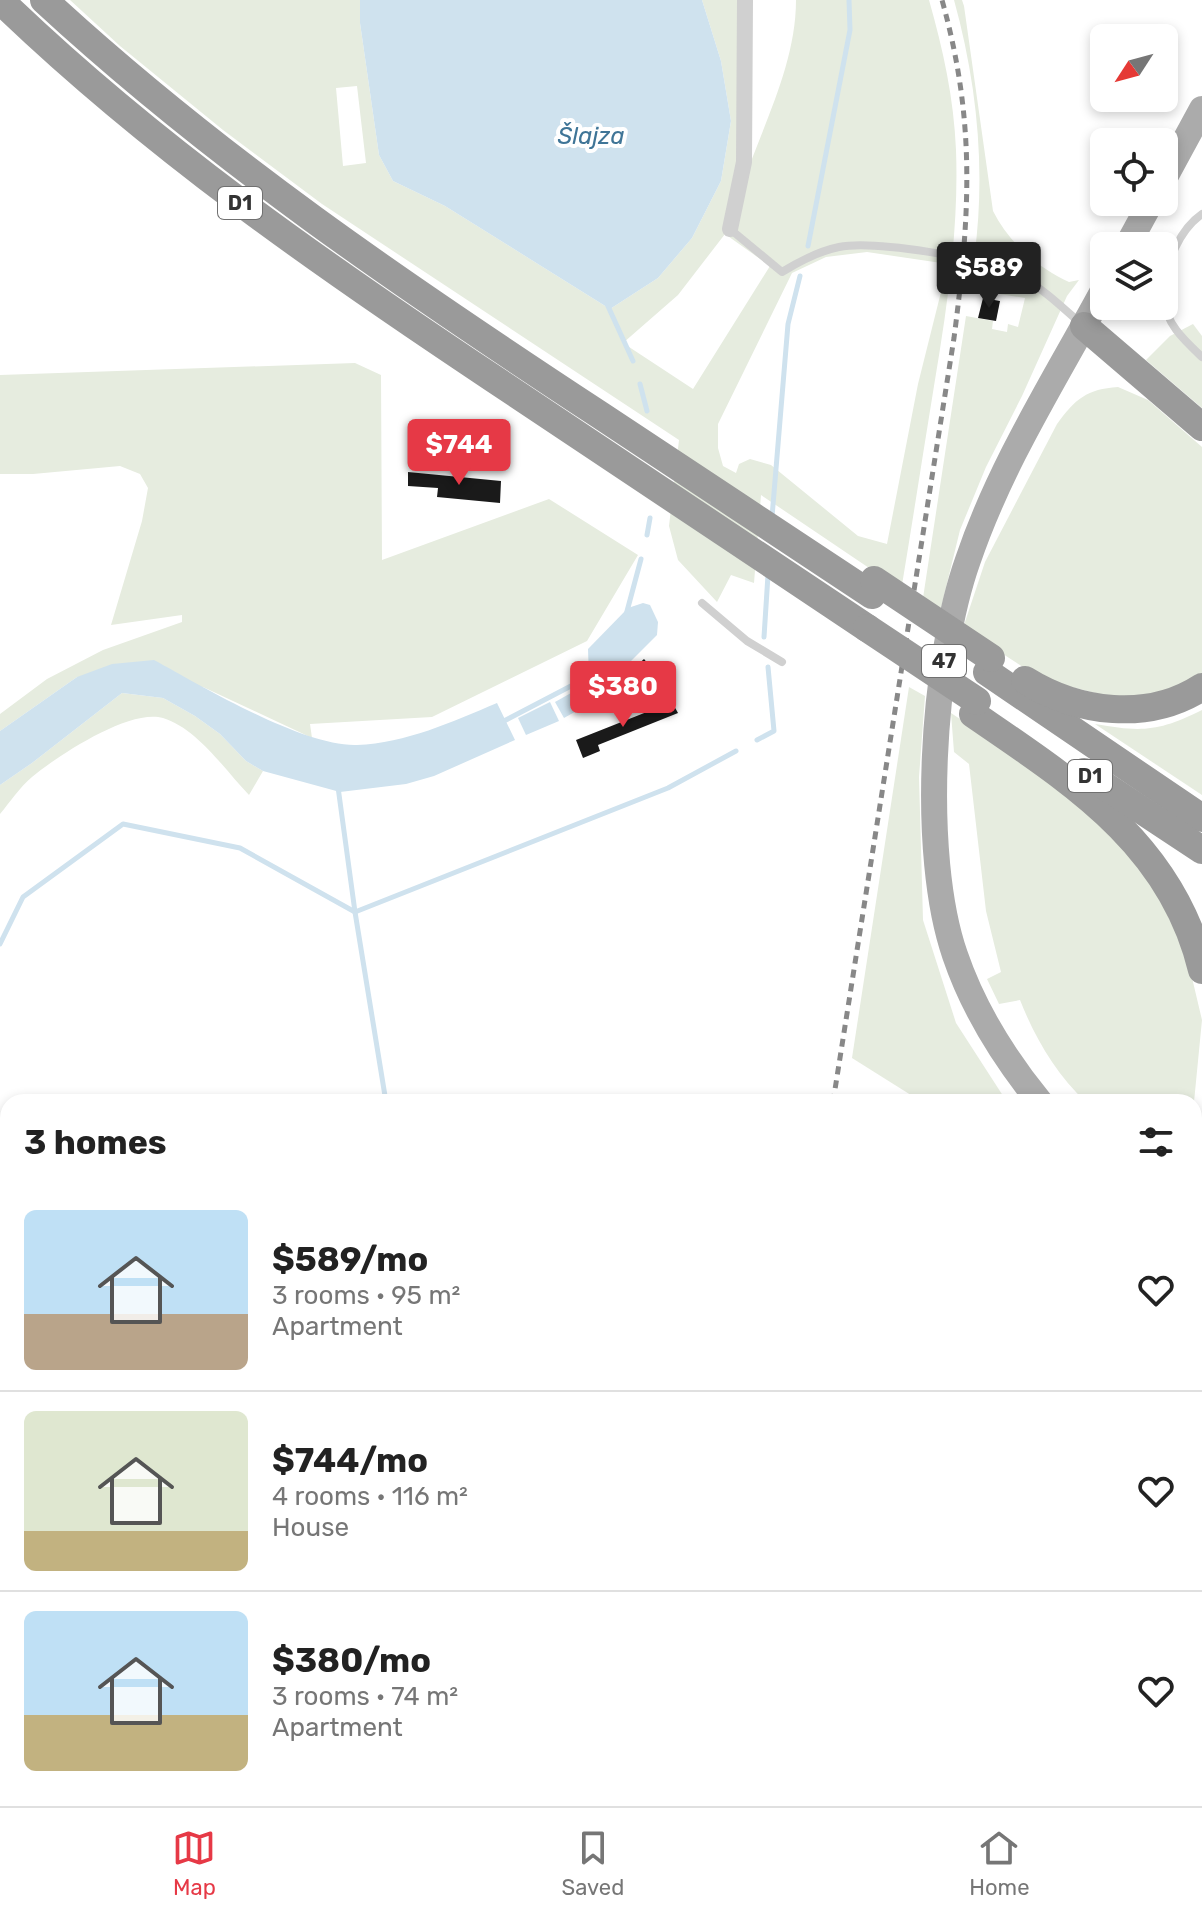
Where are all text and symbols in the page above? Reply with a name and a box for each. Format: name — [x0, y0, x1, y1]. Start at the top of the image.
north arrow — [1090, 24, 1178, 112]
map controls — [1090, 24, 1178, 320]
water label: Šlajza — [557, 122, 625, 150]
button: locate — [1090, 128, 1178, 216]
road number: D1 — [218, 187, 262, 219]
button: layers — [1090, 232, 1178, 320]
pin: $589 — [942, 242, 1036, 310]
text: $589 — [955, 252, 1023, 283]
pin: $744 — [412, 419, 506, 487]
text: $744 — [426, 429, 492, 460]
road number: 47 — [922, 645, 966, 677]
pin: $380 — [576, 661, 670, 729]
text: $380 — [588, 671, 658, 702]
road number: D1 — [1068, 760, 1112, 792]
icon: filters — [1134, 1120, 1178, 1164]
text: 3 homes — [24, 1122, 167, 1163]
text: $589/mo — [272, 1239, 428, 1280]
icon: home — [88, 1242, 184, 1338]
icon: heart — [1134, 1268, 1178, 1312]
text: 3 rooms · 95 m² — [272, 1280, 460, 1311]
text: Apartment — [272, 1311, 403, 1342]
text: $744/mo — [272, 1440, 428, 1481]
icon: home — [88, 1443, 184, 1539]
icon: heart — [1134, 1469, 1178, 1513]
text: 4 rooms · 116 m² — [272, 1481, 468, 1512]
text: House — [272, 1512, 349, 1543]
text: $380/mo — [272, 1640, 431, 1681]
icon: home — [88, 1643, 184, 1739]
icon: heart — [1134, 1669, 1178, 1713]
text: 3 rooms · 74 m² — [272, 1681, 458, 1712]
text: Apartment — [272, 1712, 403, 1743]
tab: Map — [172, 1826, 216, 1901]
tab: Saved — [561, 1826, 624, 1901]
tab: Home — [969, 1826, 1029, 1901]

